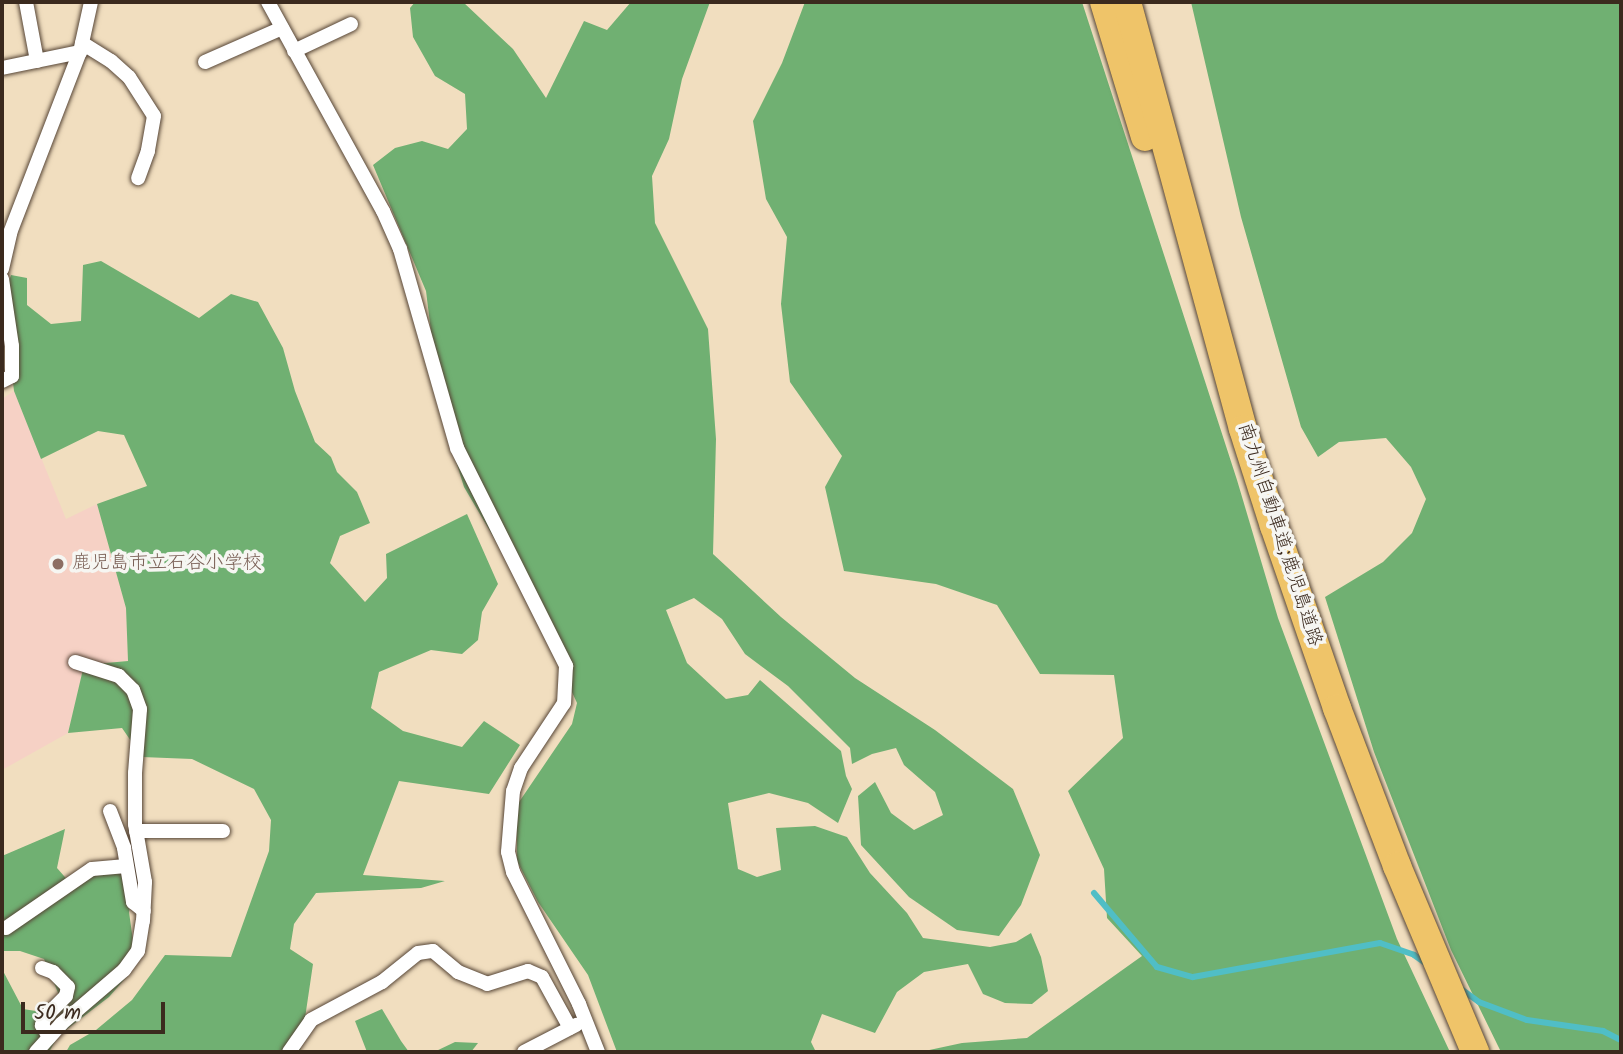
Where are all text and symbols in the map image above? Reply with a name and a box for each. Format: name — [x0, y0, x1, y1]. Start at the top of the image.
street label: 南九州自動車道;鹿児島道路 — [1232, 420, 1326, 650]
place label: 鹿児島市立石谷小学校 — [72, 553, 262, 575]
marker: 鹿児島市立石谷小学校 — [50, 556, 66, 572]
scale bar — [24, 988, 168, 1032]
text: 50 m — [34, 997, 81, 1030]

